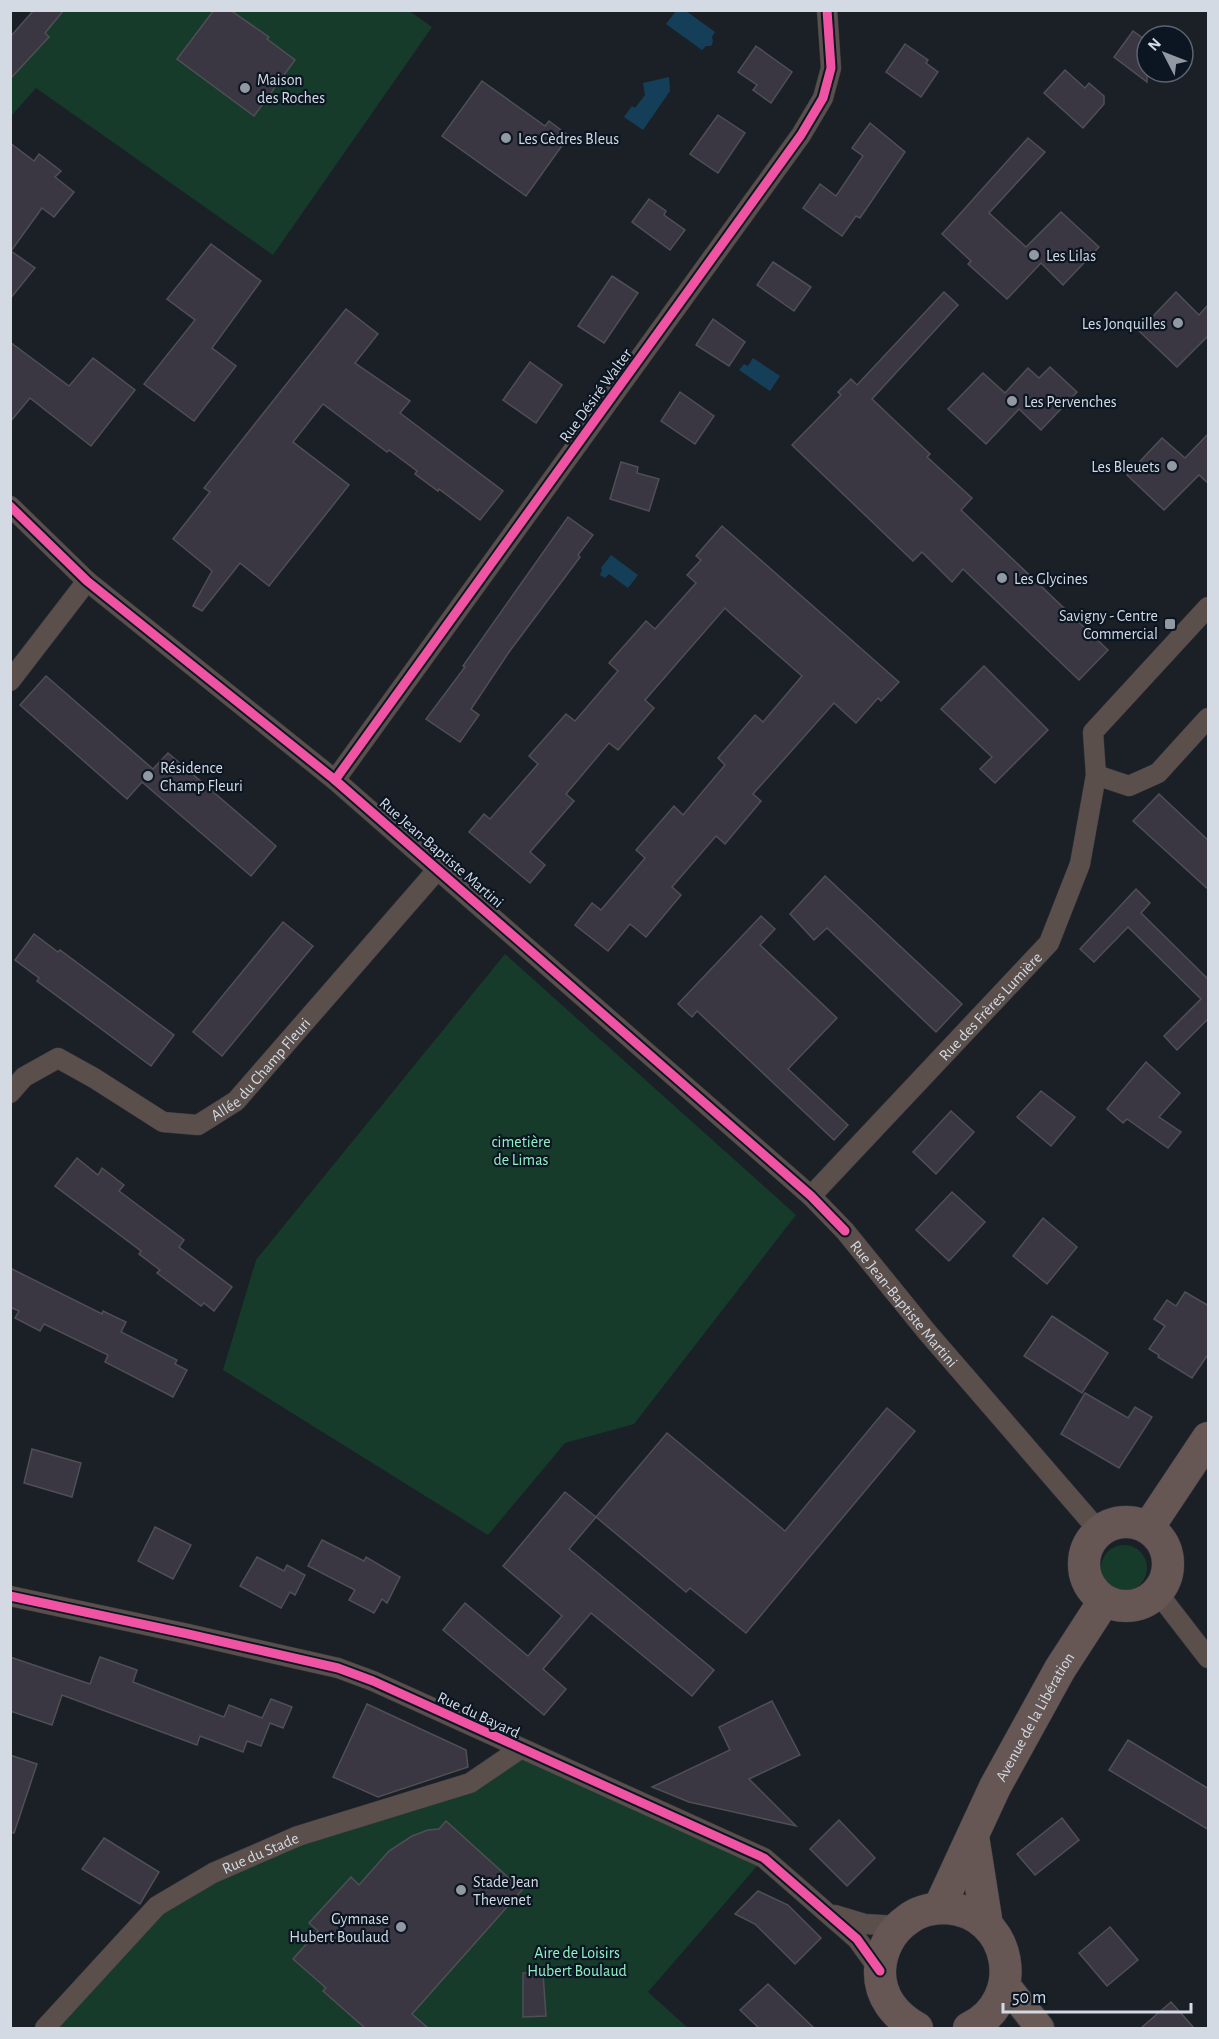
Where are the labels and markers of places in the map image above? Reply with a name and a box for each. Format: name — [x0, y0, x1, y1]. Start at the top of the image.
place label: Maison des Roches — [257, 72, 325, 106]
marker: Maison des Roches — [238, 81, 252, 95]
marker: Les Cèdres Bleus — [499, 131, 513, 145]
place label: Les Cèdres Bleus — [518, 131, 619, 147]
marker: Les Lilas — [1027, 248, 1041, 262]
place label: Les Lilas — [1046, 248, 1096, 264]
place label: Les Jonquilles — [1082, 316, 1166, 332]
marker: Les Jonquilles — [1171, 316, 1185, 330]
marker: Les Pervenches — [1005, 394, 1019, 408]
place label: Les Pervenches — [1024, 394, 1117, 410]
place label: Les Bleuets — [1091, 459, 1160, 475]
marker: Les Bleuets — [1165, 459, 1179, 473]
marker: Les Glycines — [995, 571, 1009, 585]
place label: Les Glycines — [1014, 571, 1088, 588]
place label: Savigny - Centre Commercial — [1059, 608, 1158, 642]
marker: Savigny - Centre Commercial — [1163, 617, 1177, 631]
place label: Résidence Champ Fleuri — [160, 760, 243, 794]
marker: Résidence Champ Fleuri — [141, 769, 155, 783]
place label: Stade Jean Thevenet — [473, 1874, 539, 1908]
marker: Stade Jean Thevenet — [454, 1883, 468, 1897]
place label: Gymnase Hubert Boulaud — [289, 1911, 389, 1945]
marker: Gymnase Hubert Boulaud — [394, 1920, 408, 1934]

